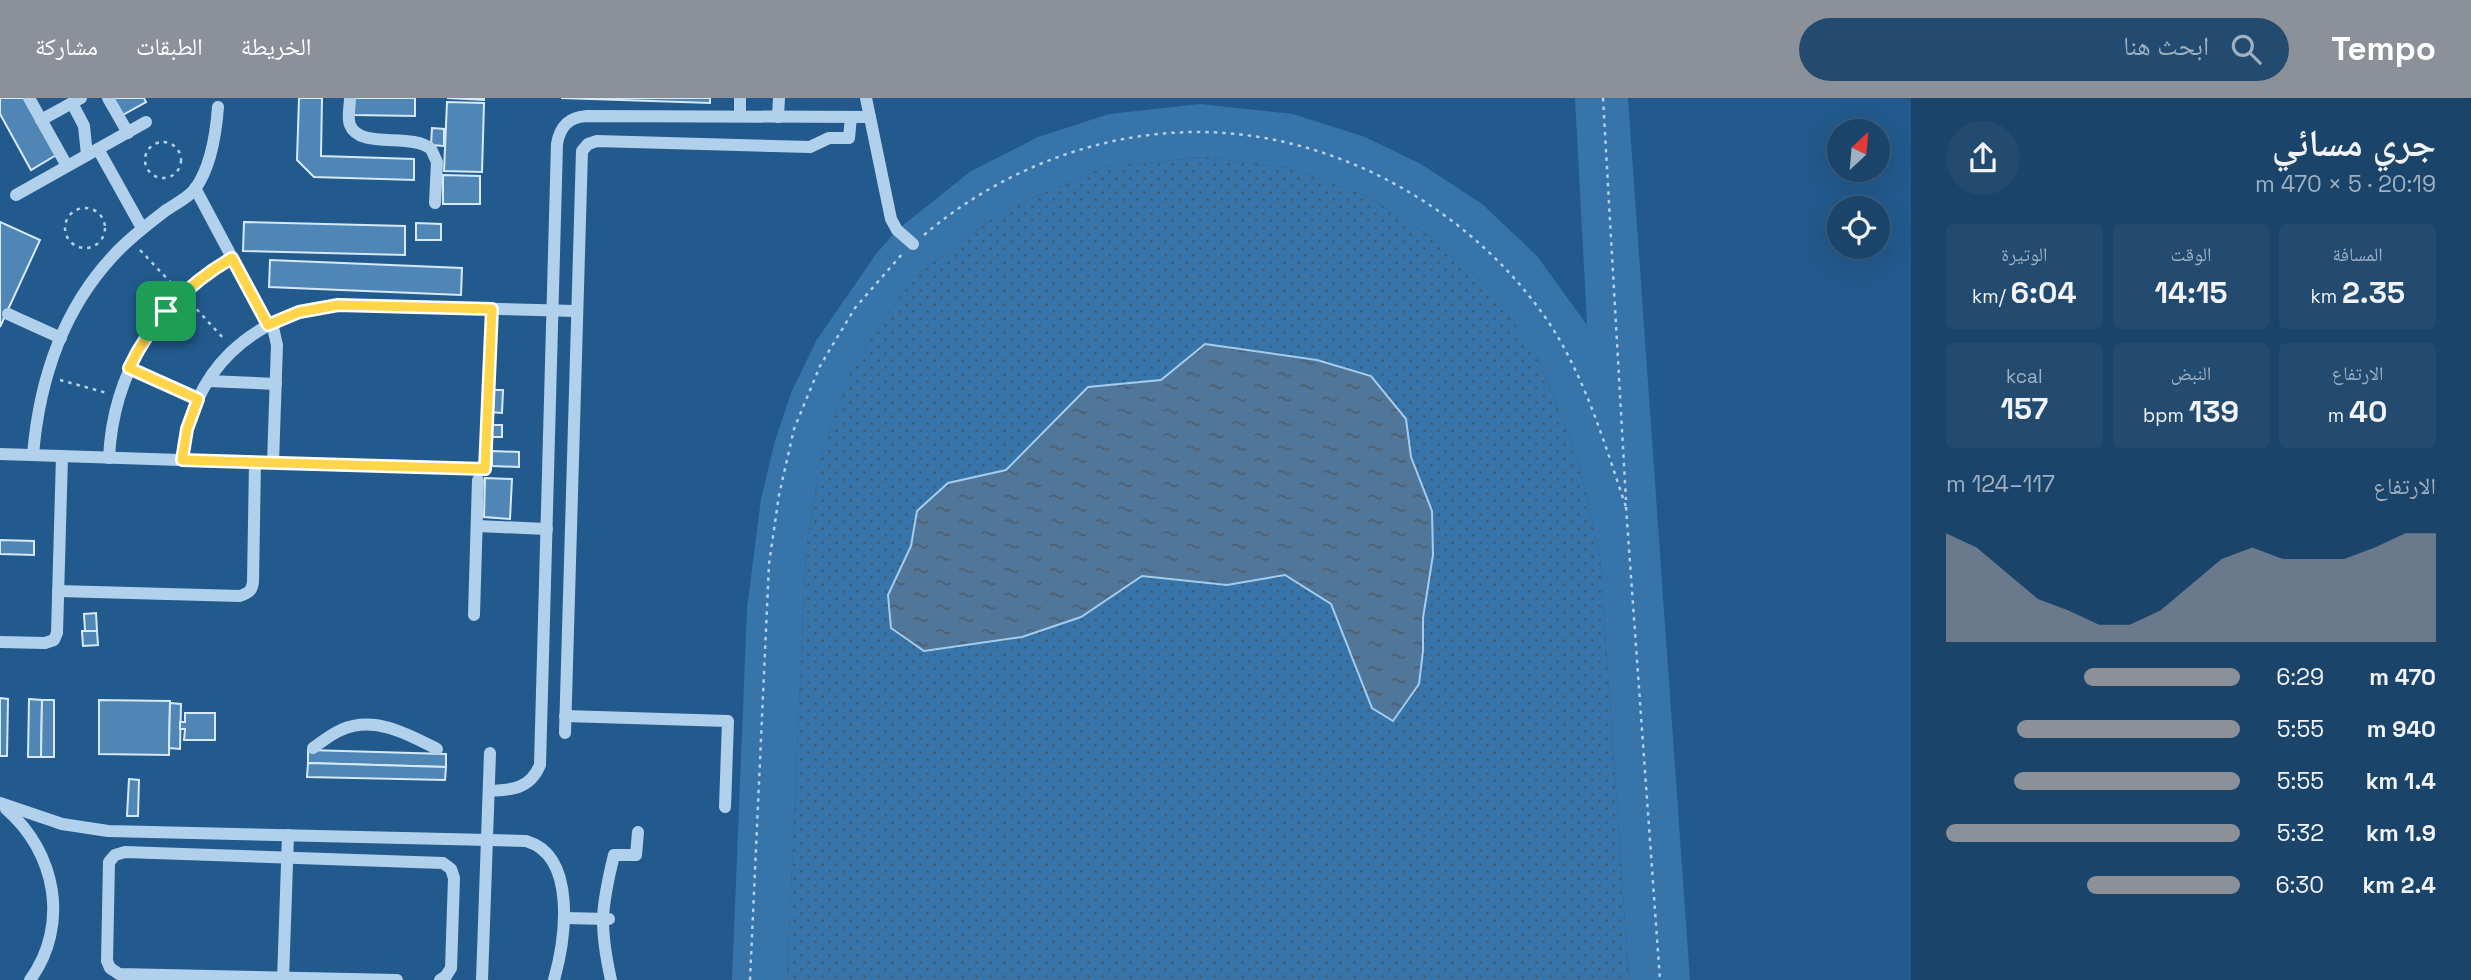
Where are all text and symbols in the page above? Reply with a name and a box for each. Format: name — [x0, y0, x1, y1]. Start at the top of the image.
search box — [1799, 18, 2289, 81]
text: Tempo — [2331, 28, 2436, 70]
text: ابحث هنا — [2123, 29, 2209, 63]
icon: search — [2227, 30, 2265, 68]
text: مشاركة — [35, 31, 98, 62]
text: الطبقات — [136, 31, 203, 62]
text: الخريطة — [241, 31, 311, 62]
north arrow — [1827, 119, 1890, 182]
map controls — [1827, 119, 1890, 259]
text: جري مسائي — [2272, 119, 2436, 167]
button: share — [1946, 121, 2020, 195]
text: 20:19 · 5 × 470 m — [2255, 169, 2436, 199]
button: locate — [1827, 196, 1890, 259]
text: الوتيرة — [2001, 242, 2047, 267]
text: الوقت — [2171, 242, 2211, 267]
text: المسافة — [2332, 242, 2383, 267]
text: 6:04 — [2011, 273, 2077, 312]
text: 14:15 — [2154, 273, 2228, 312]
text: 2.35 — [2342, 273, 2405, 312]
pin — [136, 281, 196, 341]
text: /km — [1972, 284, 2011, 309]
text: km — [2310, 284, 2342, 309]
icon: arrive — [147, 292, 185, 330]
text: النبض — [2171, 361, 2211, 386]
text: الارتفاع — [2332, 361, 2384, 386]
text: kcal — [2006, 364, 2043, 389]
text: 157 — [2000, 389, 2048, 428]
text: 139 — [2189, 392, 2239, 431]
text: 40 — [2349, 392, 2388, 431]
text: bpm — [2143, 403, 2189, 428]
text: m — [2328, 403, 2349, 428]
text: 117–124 m — [1946, 469, 2055, 499]
text: الارتفاع — [2373, 471, 2436, 501]
text: 6:29 — [2276, 662, 2324, 692]
text: 470 m — [2369, 662, 2436, 692]
text: 5:55 — [2277, 714, 2324, 744]
text: 940 m — [2367, 714, 2436, 744]
text: 5:55 — [2277, 766, 2324, 796]
text: 1.4 km — [2366, 766, 2436, 796]
text: 5:32 — [2277, 818, 2324, 848]
text: 1.9 km — [2366, 818, 2436, 848]
text: 6:30 — [2275, 870, 2324, 900]
text: 2.4 km — [2362, 870, 2436, 900]

